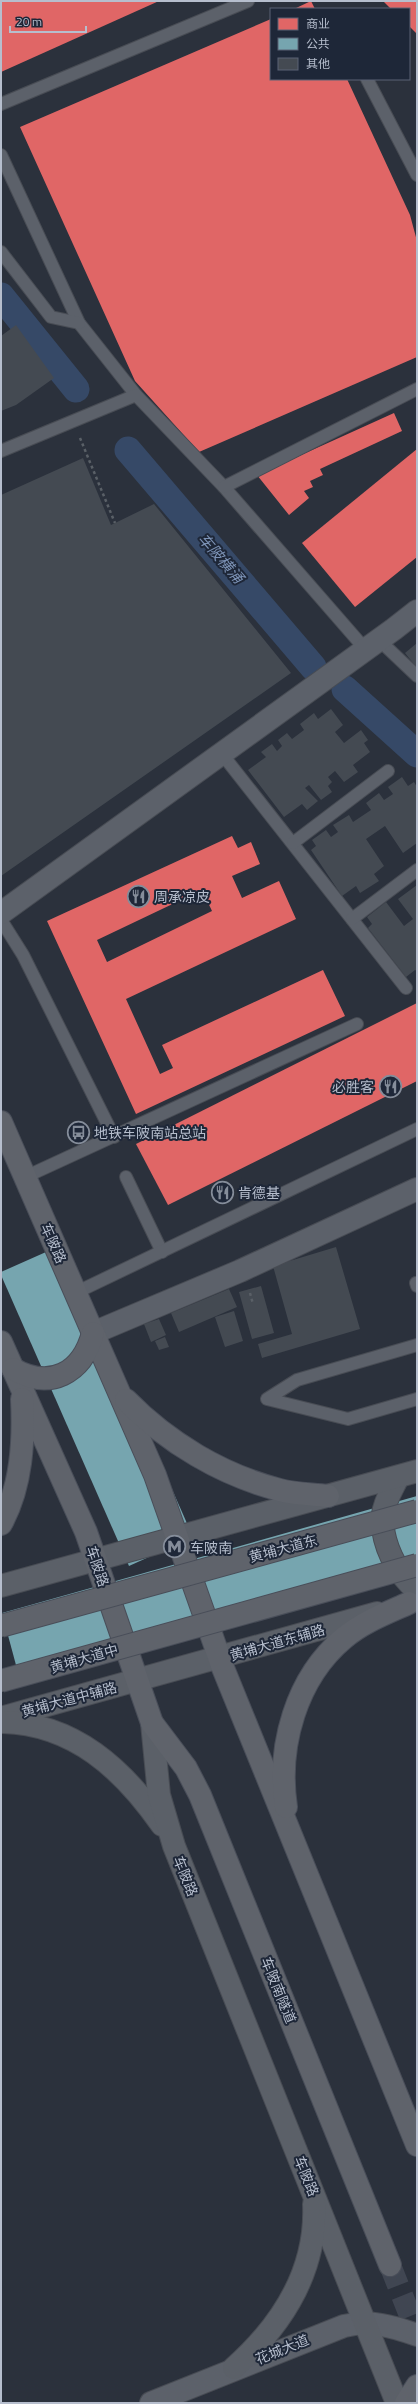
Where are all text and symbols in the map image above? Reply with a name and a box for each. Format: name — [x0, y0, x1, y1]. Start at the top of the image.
scale bar — [10, 8, 86, 34]
legend — [270, 8, 410, 80]
text: 20 m — [16, 12, 42, 31]
text: 商业 — [306, 14, 330, 33]
text: 公共 — [306, 34, 330, 53]
text: 其他 — [306, 54, 330, 73]
water label: 车陂横涌 — [193, 528, 251, 590]
restaurant icon: 周承凉皮 — [126, 883, 152, 909]
place label: 周承凉皮 — [154, 886, 210, 907]
restaurant icon: 必胜客 — [377, 1073, 403, 1099]
place label: 必胜客 — [332, 1076, 374, 1097]
bus stop icon: 地铁车陂南站总站 — [66, 1119, 92, 1145]
place label: 地铁车陂南站总站 — [94, 1122, 206, 1143]
restaurant icon: 肯德基 — [209, 1179, 235, 1205]
place label: 肯德基 — [238, 1182, 280, 1203]
street label: 车陂路 — [36, 1220, 72, 1266]
street label: 黄埔大道东 — [246, 1529, 320, 1567]
metro station icon: 车陂南 — [162, 1534, 188, 1560]
place label: 车陂南 — [190, 1537, 232, 1558]
street label: 车陂路 — [81, 1543, 115, 1589]
street label: 黄埔大道东辅路 — [227, 1618, 327, 1666]
street label: 黄埔大道中 — [47, 1638, 121, 1678]
street label: 黄埔大道中辅路 — [19, 1676, 119, 1722]
street label: 车陂路 — [168, 1853, 204, 1899]
street label: 车陂南隧道 — [256, 1954, 302, 2026]
street label: 车陂路 — [289, 2153, 325, 2199]
street label: 花城大道 — [252, 2329, 312, 2369]

